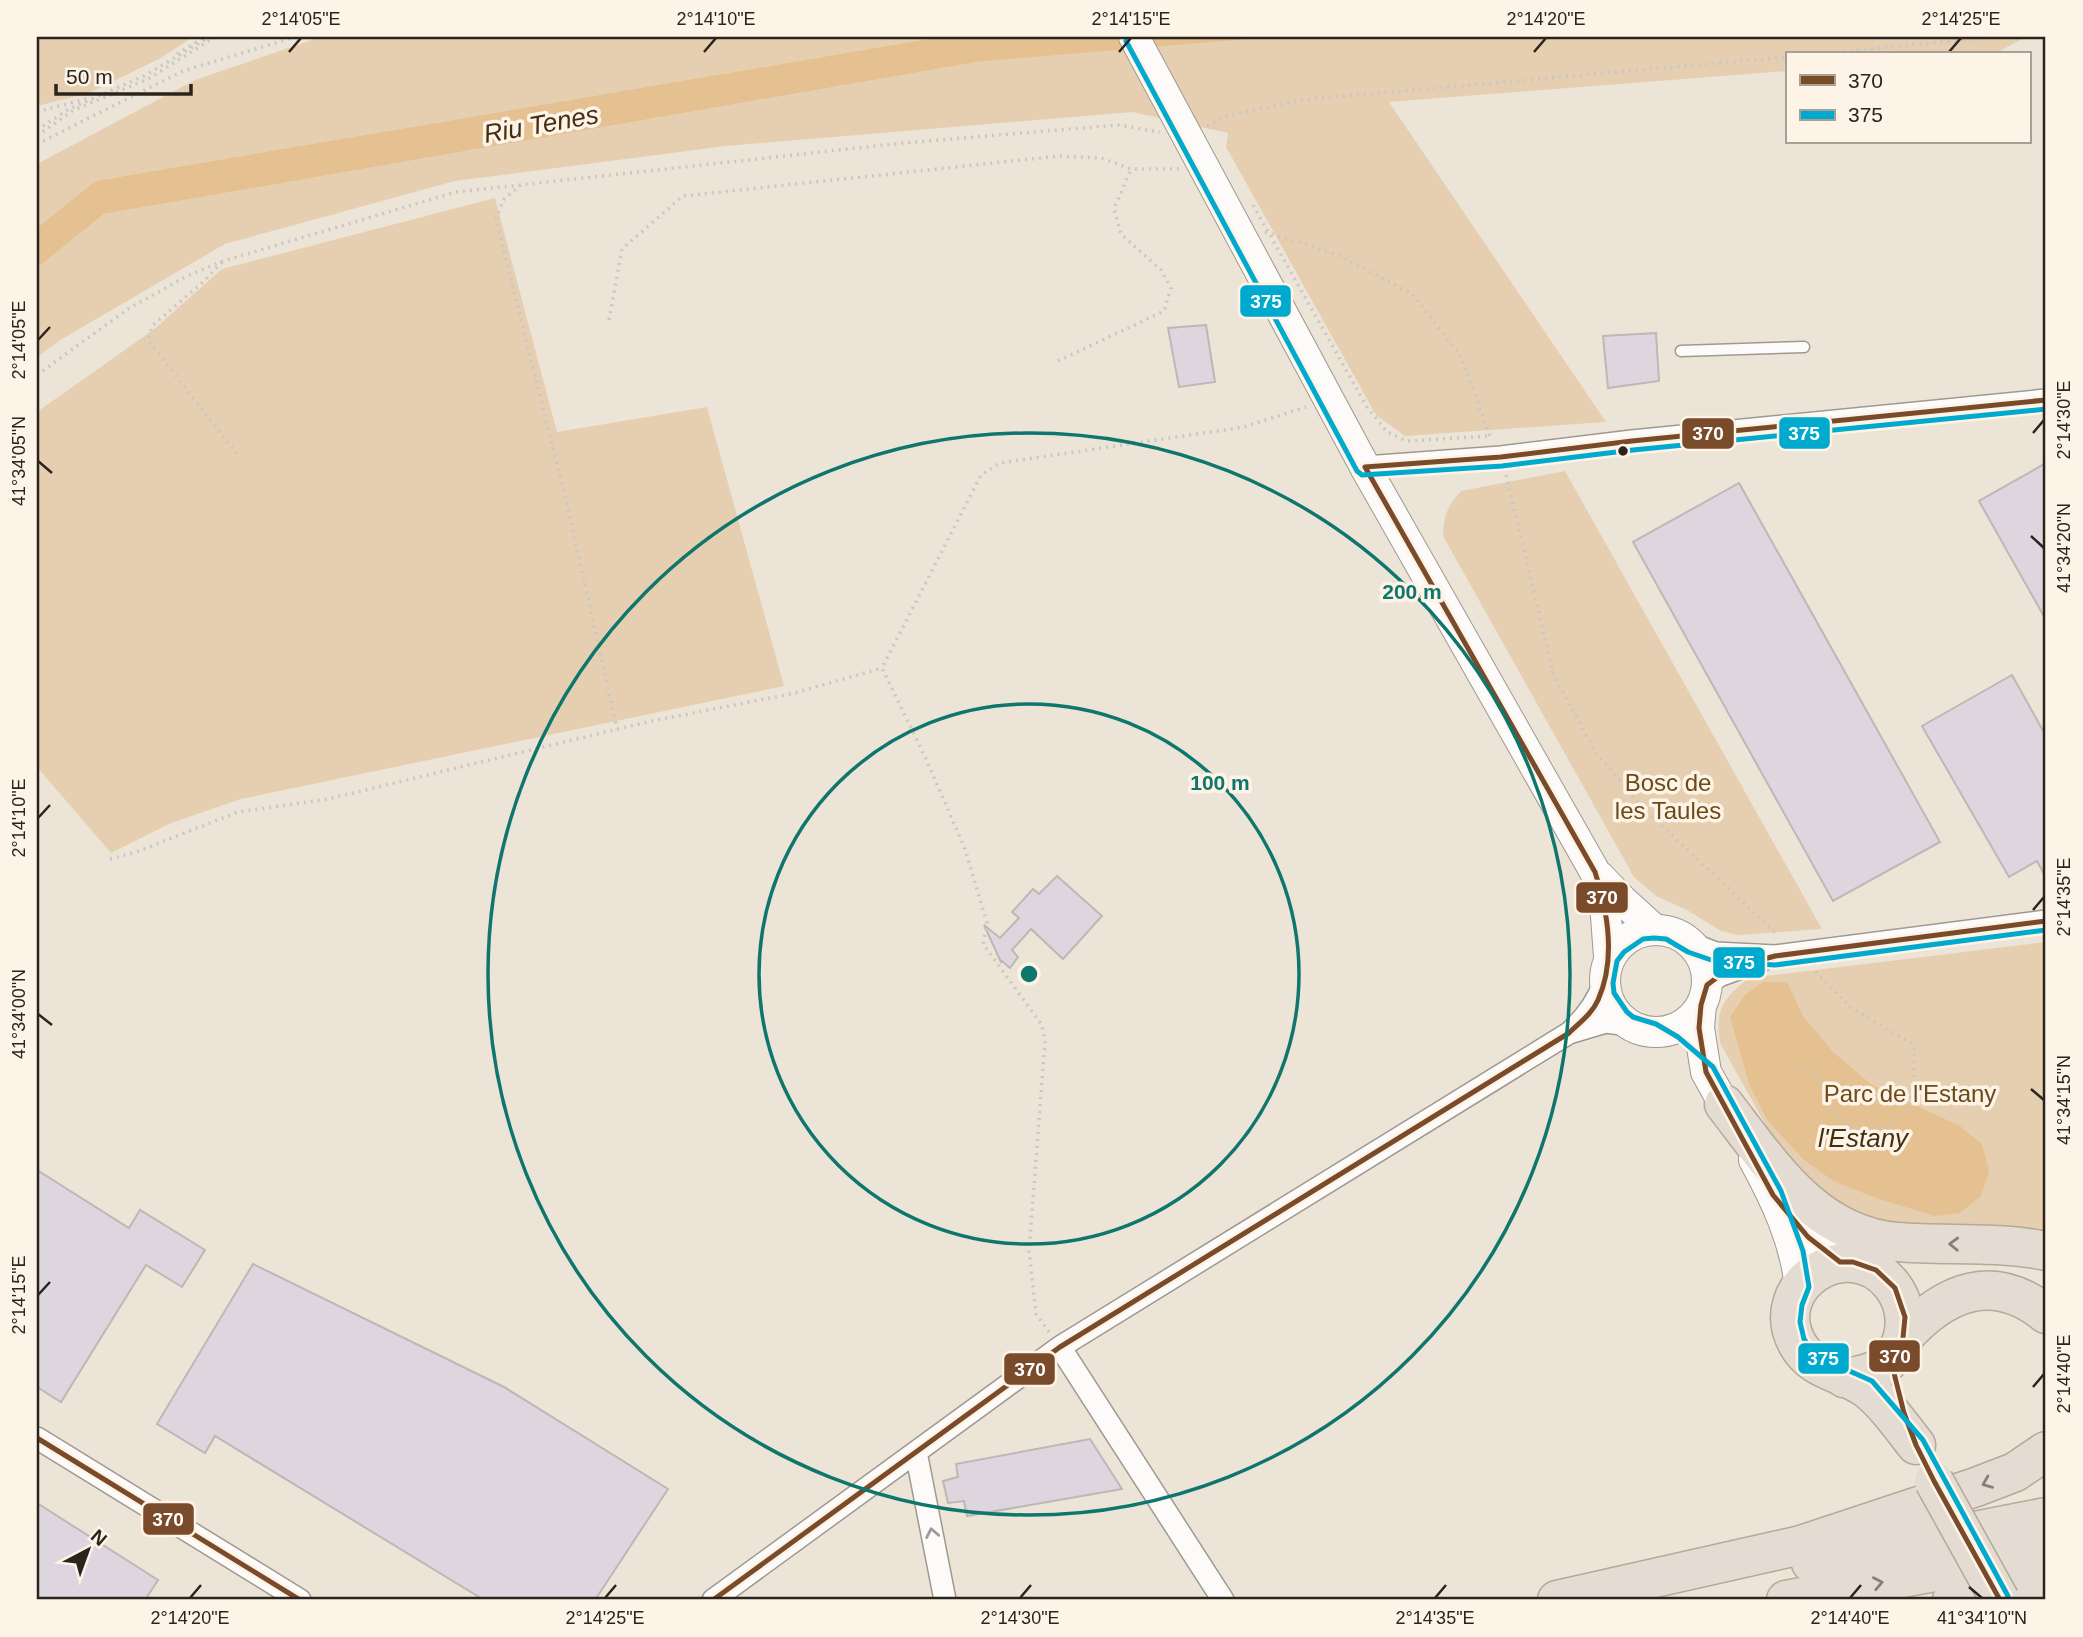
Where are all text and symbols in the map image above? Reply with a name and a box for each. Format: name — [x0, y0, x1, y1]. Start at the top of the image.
text: 2°14'05"E — [261, 9, 341, 29]
text: 2°14'10"E — [676, 9, 756, 29]
text: 2°14'15"E — [1091, 9, 1171, 29]
text: 2°14'20"E — [1506, 9, 1586, 29]
text: 2°14'25"E — [1921, 9, 2001, 29]
scale bar — [56, 52, 191, 96]
legend — [1786, 52, 2030, 144]
text: 50 m — [66, 65, 113, 88]
text: 370 — [1848, 69, 1883, 92]
water label: Riu Tenes — [481, 99, 601, 149]
text: 375 — [1848, 103, 1883, 126]
line badge: 375 — [1239, 284, 1292, 318]
text: 375 — [1250, 291, 1282, 312]
text: 2°14'05"E — [9, 300, 29, 380]
text: 2°14'30"E — [2054, 380, 2074, 460]
text: 41°34'05"N — [9, 416, 29, 506]
line badge: 375 — [1778, 416, 1831, 450]
line badge: 370 — [1681, 417, 1735, 450]
text: 370 — [1692, 423, 1724, 444]
text: 375 — [1788, 423, 1820, 444]
unlabelled marker — [1616, 444, 1630, 458]
text: 41°34'20"N — [2054, 503, 2074, 593]
text: 200 m — [1382, 580, 1442, 603]
park label: Bosc de les Taules — [1615, 769, 1721, 824]
text: 100 m — [1190, 771, 1250, 794]
text: 2°14'10"E — [9, 778, 29, 858]
text: 2°14'35"E — [2054, 857, 2074, 937]
line badge: 370 — [1575, 881, 1629, 914]
text: 370 — [1586, 887, 1618, 908]
line badge: 375 — [1712, 946, 1766, 979]
text: 375 — [1723, 952, 1755, 973]
centre of rings — [1017, 962, 1041, 986]
text: 41°34'00"N — [9, 969, 29, 1059]
text: 41°34'15"N — [2054, 1055, 2074, 1145]
park label: Parc de l'Estany — [1824, 1080, 1996, 1107]
water label: l'Estany — [1818, 1123, 1910, 1153]
one-way arrow — [1948, 1236, 1959, 1251]
text: 2°14'15"E — [9, 1255, 29, 1335]
text: 2°14'40"E — [2054, 1334, 2074, 1414]
line badge: 370 — [1868, 1339, 1921, 1373]
line badge: 375 — [1797, 1342, 1850, 1375]
text: 370 — [1879, 1346, 1911, 1367]
text: 375 — [1807, 1348, 1839, 1369]
line badge: 370 — [1003, 1352, 1056, 1386]
text: 370 — [1014, 1359, 1046, 1380]
one-way arrow — [1981, 1475, 1993, 1489]
line badge: 370 — [142, 1502, 195, 1536]
text: 370 — [152, 1509, 184, 1530]
north arrow — [52, 1514, 122, 1584]
text: N — [87, 1525, 111, 1550]
one-way arrow — [926, 1527, 941, 1539]
one-way arrow — [1872, 1577, 1884, 1592]
text: 2°14'20"E — [150, 1608, 230, 1628]
text: 2°14'25"E — [565, 1608, 645, 1628]
text: 2°14'30"E — [980, 1608, 1060, 1628]
text: 2°14'35"E — [1395, 1608, 1475, 1628]
text: 2°14'40"E — [1810, 1608, 1890, 1628]
text: 41°34'10"N — [1937, 1608, 2027, 1628]

